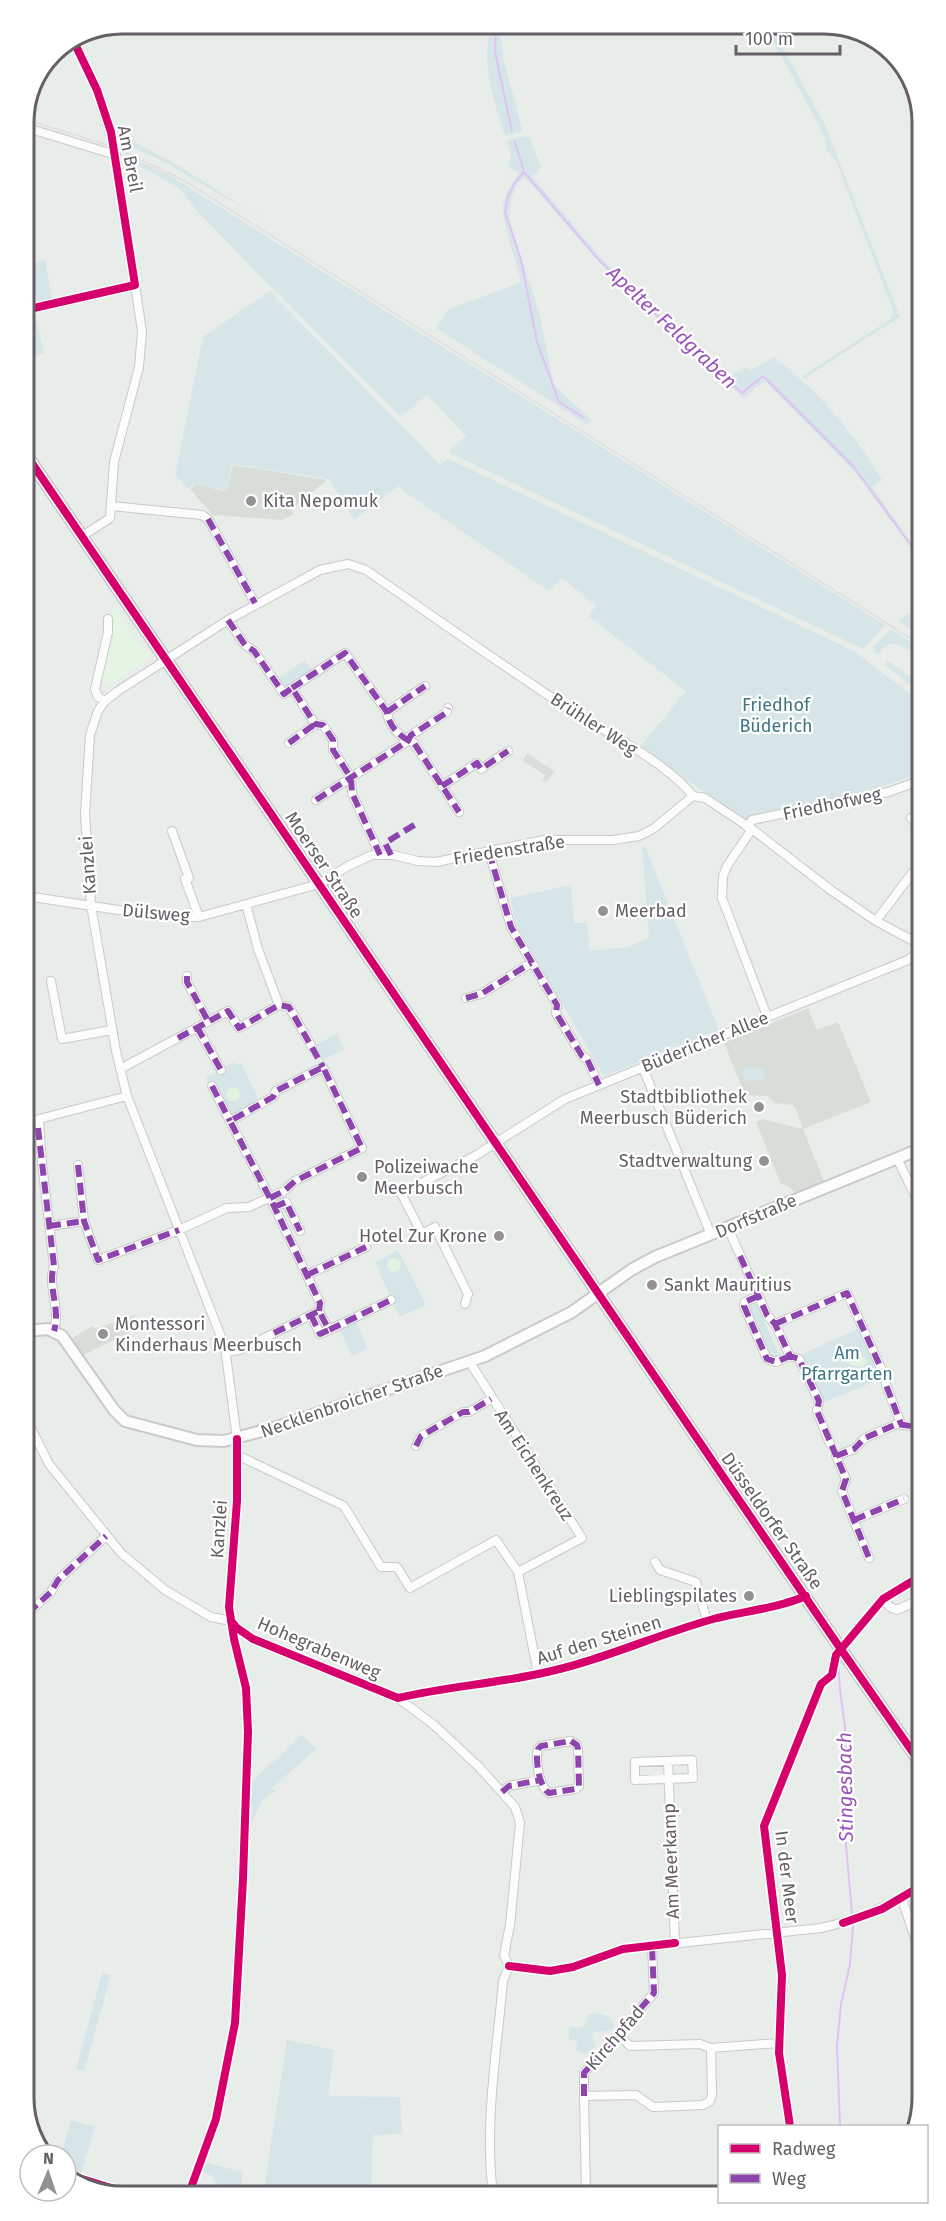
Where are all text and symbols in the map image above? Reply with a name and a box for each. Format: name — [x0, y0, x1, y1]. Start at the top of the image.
scale bar — [736, 18, 840, 56]
text: 100 m — [745, 28, 793, 50]
street label: Am Breil — [113, 124, 147, 194]
water label: Apelter Feldgraben — [601, 260, 742, 393]
place label: Kita Nepomuk — [263, 490, 379, 512]
marker: Kita Nepomuk — [244, 494, 258, 508]
street label: Brühler Weg — [546, 688, 642, 761]
park label: Friedhof Büderich — [739, 694, 813, 737]
street label: Friedhofweg — [781, 783, 884, 825]
street label: Moerser Straße — [280, 808, 368, 922]
street label: Friedenstraße — [452, 830, 566, 870]
street label: Kanzlei — [75, 835, 101, 895]
street label: Dülsweg — [121, 899, 191, 927]
place label: Meerbad — [615, 900, 687, 922]
marker: Meerbad — [596, 904, 610, 918]
street label: Büdericher Allee — [638, 1006, 772, 1078]
place label: Stadtbibliothek Meerbusch Büderich — [580, 1086, 748, 1129]
marker: Stadtbibliothek Meerbusch Büderich — [752, 1100, 766, 1114]
place label: Stadtverwaltung — [619, 1150, 753, 1172]
marker: Stadtverwaltung — [757, 1154, 771, 1168]
place label: Polizeiwache Meerbusch — [374, 1156, 479, 1199]
marker: Polizeiwache Meerbusch — [355, 1170, 369, 1184]
street label: Dorfstraße — [712, 1189, 800, 1243]
place label: Hotel Zur Krone — [359, 1225, 487, 1247]
marker: Hotel Zur Krone — [492, 1229, 506, 1243]
place label: Sankt Mauritius — [664, 1274, 791, 1296]
marker: Sankt Mauritius — [645, 1278, 659, 1292]
place label: Montessori Kinderhaus Meerbusch — [115, 1313, 302, 1356]
marker: Montessori Kinderhaus Meerbusch — [96, 1327, 110, 1341]
park label: Am Pfarrgarten — [801, 1342, 893, 1385]
street label: Necklenbroicher Straße — [258, 1359, 446, 1443]
street label: Am Eichenkreuz — [490, 1405, 578, 1525]
street label: Düsseldorfer Straße — [716, 1448, 828, 1594]
street label: Kanzlei — [206, 1499, 232, 1559]
place label: Lieblingspilates — [609, 1585, 737, 1607]
marker: Lieblingspilates — [742, 1589, 756, 1603]
street label: Auf den Steinen — [534, 1611, 664, 1669]
street label: Hohegrabenweg — [254, 1612, 384, 1684]
water label: Stingesbach — [832, 1732, 858, 1843]
street label: Am Meerkamp — [658, 1803, 684, 1919]
street label: In der Meer — [770, 1829, 804, 1925]
street label: Kirchpfad — [581, 2001, 649, 2075]
legend — [718, 2125, 928, 2203]
text: Radweg — [772, 2138, 836, 2160]
north arrow — [18, 2143, 78, 2203]
text: N — [43, 2149, 54, 2168]
text: Weg — [772, 2168, 806, 2190]

